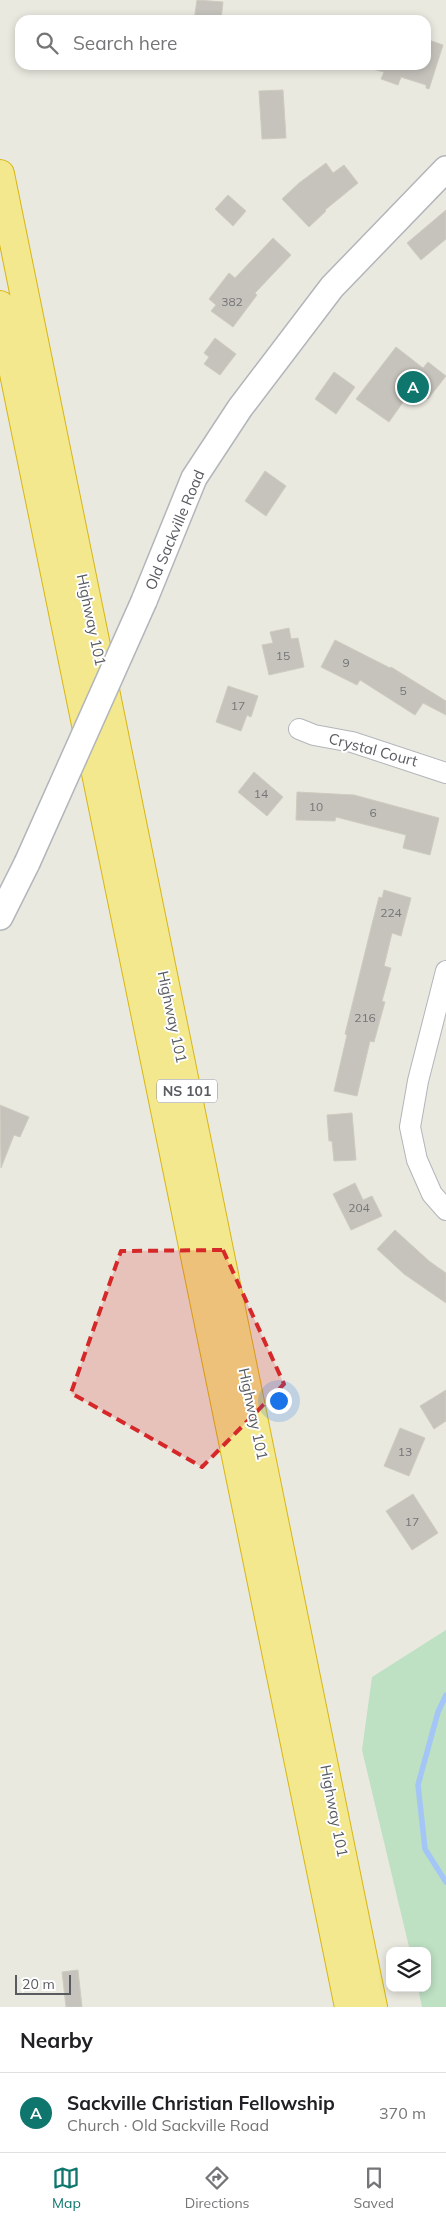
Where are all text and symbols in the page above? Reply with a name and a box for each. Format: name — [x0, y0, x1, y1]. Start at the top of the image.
search box — [15, 15, 431, 70]
icon: search — [33, 29, 61, 57]
text: Search here — [73, 31, 177, 55]
house number: 382 — [221, 294, 243, 309]
pin: A — [397, 368, 429, 406]
street label: Old Sackville Road — [141, 467, 208, 593]
street label: Highway 101 — [72, 572, 111, 668]
house number: 15 — [276, 648, 290, 663]
house number: 9 — [342, 655, 350, 670]
house number: 5 — [399, 683, 407, 698]
house number: 17 — [231, 698, 245, 713]
street label: Crystal Court — [327, 729, 420, 770]
house number: 14 — [254, 786, 268, 801]
house number: 10 — [309, 799, 323, 814]
house number: 6 — [369, 805, 377, 820]
house number: 224 — [380, 905, 402, 920]
street label: Highway 101 — [153, 969, 192, 1065]
house number: 216 — [354, 1010, 376, 1025]
road number: NS 101 — [157, 1080, 217, 1102]
house number: 204 — [348, 1200, 370, 1215]
street label: Highway 101 — [234, 1366, 273, 1462]
your location — [266, 1388, 292, 1414]
house number: 13 — [398, 1444, 412, 1459]
house number: 17 — [405, 1514, 419, 1529]
street label: Highway 101 — [316, 1763, 353, 1859]
map controls — [386, 1947, 431, 1992]
button: layers — [386, 1947, 431, 1992]
scale bar — [15, 1972, 71, 1995]
text: 20 m — [22, 1975, 55, 1993]
text: Nearby — [20, 2027, 93, 2053]
text: Sackville Christian Fellowship — [67, 2091, 335, 2115]
text: A — [30, 2103, 42, 2123]
text: 370 m — [379, 2103, 426, 2123]
text: Church · Old Sackville Road — [67, 2115, 269, 2135]
tab: Map — [52, 2164, 81, 2212]
tab: Directions — [185, 2164, 250, 2212]
tab: Saved — [354, 2164, 394, 2212]

